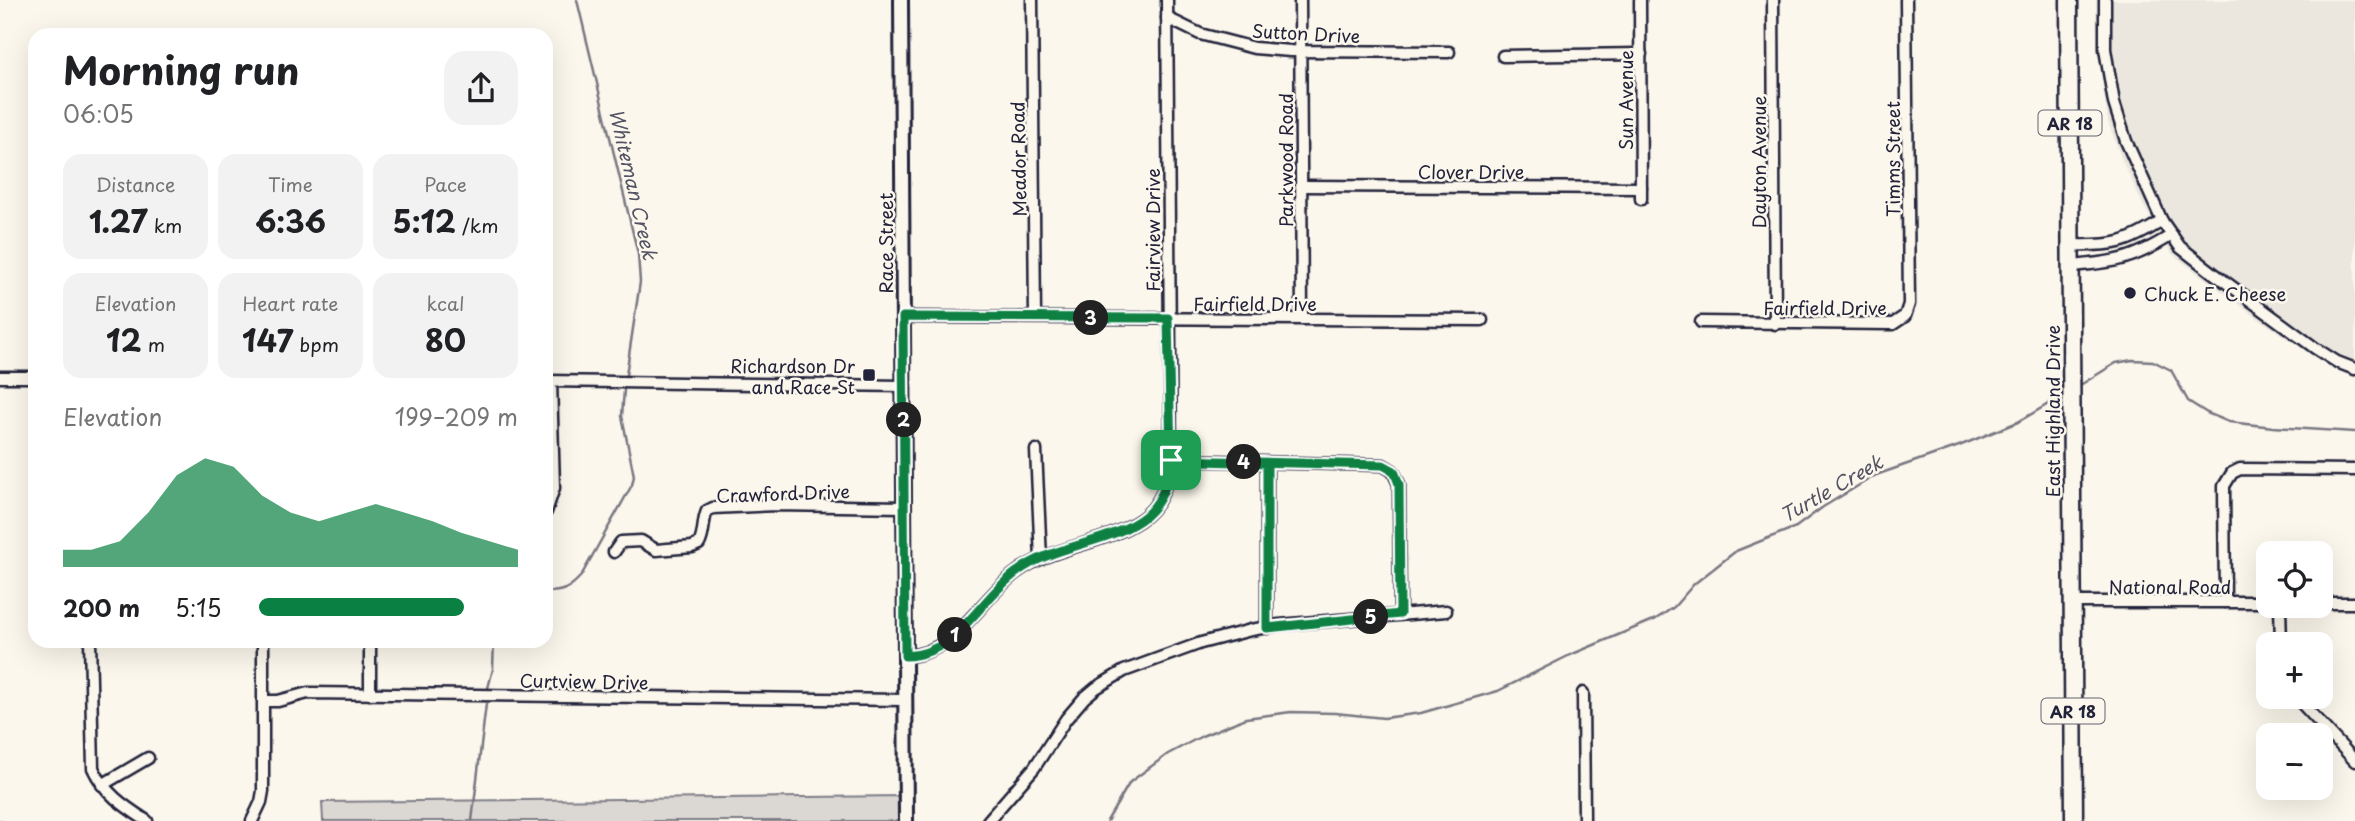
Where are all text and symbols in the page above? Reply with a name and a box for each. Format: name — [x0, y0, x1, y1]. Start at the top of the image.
street label: Sutton Drive — [1251, 17, 1361, 49]
text: Morning run — [63, 41, 299, 98]
street label: Sun Avenue — [1612, 50, 1639, 150]
button: share — [444, 51, 518, 125]
street label: Parkwood Road — [1272, 93, 1299, 227]
street label: Dayton Avenue — [1745, 95, 1772, 228]
text: 06:05 — [63, 96, 134, 131]
street label: Meador Road — [1003, 101, 1033, 217]
street label: Timms Street — [1879, 101, 1906, 217]
water label: Whiteman Creek — [603, 106, 665, 264]
road number: AR 18 — [2038, 111, 2102, 136]
street label: Clover Drive — [1418, 158, 1524, 185]
street label: Fairview Drive — [1139, 168, 1166, 292]
text: Distance — [96, 170, 175, 198]
text: Time — [268, 170, 313, 198]
text: Pace — [424, 170, 467, 198]
street label: Race Street — [872, 193, 899, 293]
text: 1.27 — [89, 198, 148, 243]
text: 6:36 — [255, 198, 326, 243]
text: 5:12 — [393, 198, 456, 243]
text: km — [148, 211, 182, 239]
text: /km — [456, 211, 498, 239]
place label: Chuck E. Cheese — [2144, 280, 2287, 307]
marker: Chuck E. Cheese — [2122, 285, 2138, 301]
text: Elevation — [95, 289, 176, 317]
text: Heart rate — [243, 289, 338, 317]
text: kcal — [427, 289, 464, 317]
street label: Fairfield Drive — [1193, 290, 1317, 317]
street label: Fairfield Drive — [1763, 294, 1887, 321]
pin: 3 — [1074, 300, 1108, 336]
text: 3 — [1084, 303, 1097, 331]
text: 12 — [106, 317, 141, 362]
text: 147 — [242, 317, 293, 362]
text: 80 — [425, 317, 466, 362]
street label: East Highland Drive — [2039, 325, 2066, 497]
text: m — [141, 330, 165, 358]
text: bpm — [293, 330, 339, 358]
place label: Richardson Dr and Race St — [730, 352, 856, 400]
marker: Richardson Dr and Race St — [861, 367, 877, 383]
text: Elevation — [63, 399, 162, 434]
text: 199–209 m — [395, 399, 518, 434]
pin: 2 — [886, 402, 922, 438]
text: 2 — [897, 405, 910, 433]
pin — [1141, 430, 1201, 490]
icon: arrive — [1152, 441, 1190, 479]
pin: 4 — [1226, 444, 1262, 480]
text: 4 — [1237, 447, 1250, 475]
water label: Turtle Creek — [1774, 447, 1889, 529]
street label: Crawford Drive — [716, 477, 850, 509]
map controls — [2256, 541, 2333, 800]
button: locate — [2256, 541, 2333, 618]
street label: National Road — [2109, 573, 2231, 600]
text: 200 m — [63, 590, 140, 625]
text: 5:15 — [175, 590, 221, 625]
pin: 5 — [1354, 600, 1388, 634]
text: 5 — [1364, 602, 1377, 630]
pin: 1 — [937, 618, 972, 652]
text: 1 — [950, 620, 959, 648]
button: + — [2256, 632, 2333, 709]
street label: Curtview Drive — [519, 666, 649, 696]
road number: AR 18 — [2042, 698, 2104, 724]
button: − — [2256, 723, 2333, 800]

